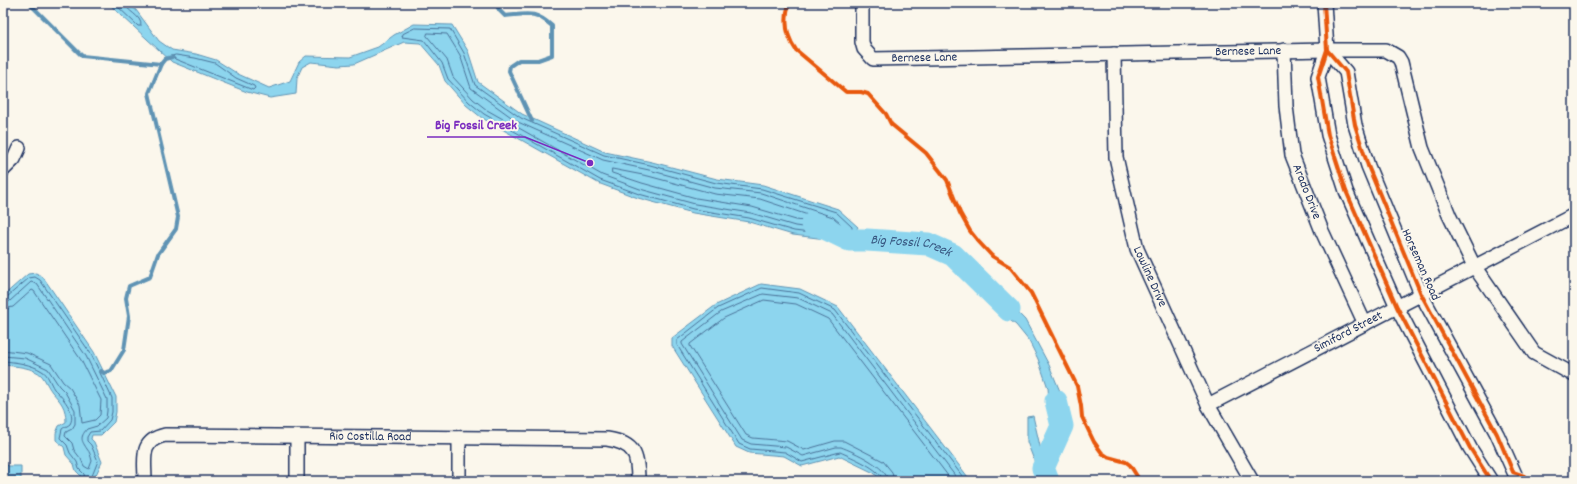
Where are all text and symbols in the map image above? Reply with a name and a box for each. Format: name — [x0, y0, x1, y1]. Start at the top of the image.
street label: Bernese Lane — [1215, 41, 1282, 62]
street label: Bernese Lane — [891, 48, 958, 68]
callout: Big Fossil Creek — [427, 111, 525, 137]
text: Big Fossil Creek — [435, 116, 517, 136]
street label: Arado Drive — [1287, 161, 1326, 223]
street label: Horseman Road — [1396, 226, 1444, 304]
water label: Big Fossil Creek — [870, 230, 956, 264]
street label: Lowline Drive — [1128, 243, 1172, 311]
street label: Simiford Street — [1310, 306, 1386, 358]
street label: Rio Costilla Road — [329, 427, 411, 447]

